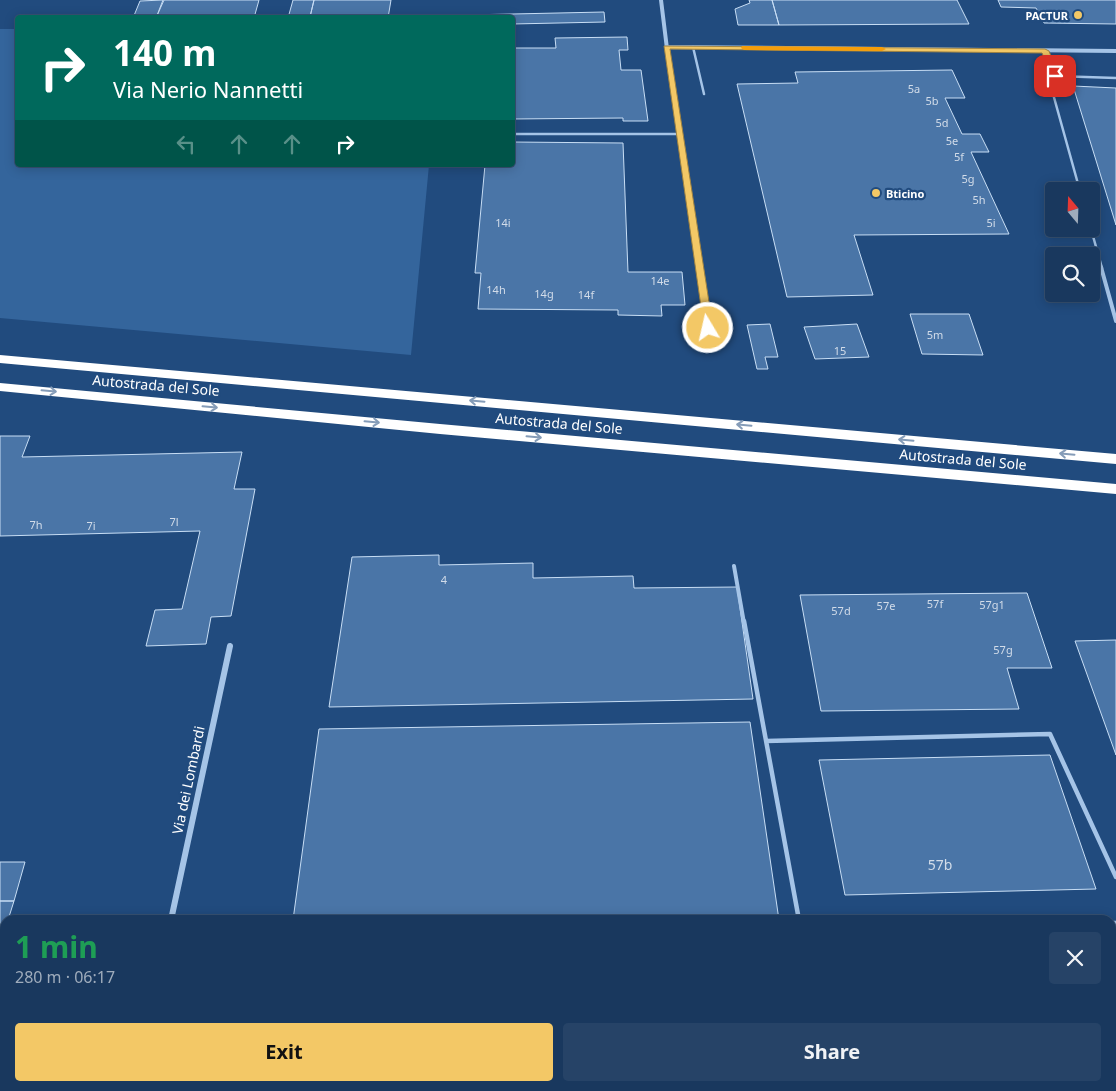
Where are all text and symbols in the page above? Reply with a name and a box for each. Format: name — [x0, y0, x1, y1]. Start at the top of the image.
place label: PACTUR — [1025, 8, 1069, 23]
marker: PACTUR — [1072, 9, 1084, 21]
text: 140 m — [113, 29, 216, 76]
icon: right — [30, 35, 95, 100]
pin — [1034, 55, 1076, 97]
icon: arrive — [1041, 62, 1069, 90]
text: Via Nerio Nannetti — [113, 74, 303, 104]
house number: 5a — [908, 81, 920, 96]
house number: 5b — [925, 93, 939, 108]
house number: 5d — [935, 115, 949, 130]
icon: left — [172, 130, 200, 158]
icon: ahead — [225, 130, 253, 158]
icon: ahead — [278, 130, 306, 158]
icon: right — [331, 130, 359, 158]
house number: 5e — [946, 133, 958, 148]
house number: 5f — [954, 149, 965, 164]
house number: 5g — [961, 171, 975, 186]
north arrow — [1045, 182, 1100, 238]
map controls — [1045, 182, 1100, 302]
place label: Bticino — [886, 186, 924, 201]
marker: Bticino — [870, 187, 882, 199]
house number: 5h — [972, 192, 986, 207]
house number: 14i — [495, 215, 511, 230]
house number: 5i — [986, 215, 996, 230]
button: search — [1045, 247, 1100, 302]
house number: 14e — [651, 273, 669, 288]
house number: 14h — [486, 282, 506, 297]
house number: 14g — [534, 286, 554, 301]
house number: 14f — [578, 287, 595, 302]
position arrow — [681, 301, 733, 353]
house number: 5m — [927, 327, 943, 342]
house number: 15 — [834, 343, 846, 358]
street label: Autostrada del Sole — [92, 370, 221, 400]
one-way arrow — [40, 386, 56, 396]
one-way arrow — [470, 397, 486, 406]
one-way arrow — [202, 402, 218, 411]
street label: Autostrada del Sole — [495, 408, 624, 438]
one-way arrow — [364, 417, 380, 427]
one-way arrow — [736, 420, 752, 430]
one-way arrow — [526, 432, 542, 442]
one-way arrow — [898, 435, 914, 445]
street label: Autostrada del Sole — [899, 444, 1028, 474]
one-way arrow — [1060, 449, 1076, 459]
house number: 7l — [169, 514, 179, 529]
house number: 7h — [29, 517, 43, 532]
house number: 7i — [86, 518, 96, 533]
house number: 4 — [441, 572, 448, 587]
house number: 57f — [927, 596, 944, 611]
house number: 57g1 — [979, 597, 1005, 612]
house number: 57e — [877, 598, 895, 613]
house number: 57d — [831, 603, 851, 618]
house number: 57g — [993, 642, 1013, 657]
street label: Via dei Lombardi — [167, 724, 209, 836]
house number: 57b — [928, 855, 952, 874]
text: 1 min — [15, 926, 98, 967]
button: close — [1049, 932, 1101, 984]
text: 280 m · 06:17 — [15, 966, 115, 988]
button: Exit — [15, 1023, 553, 1081]
button: Share — [563, 1023, 1101, 1081]

